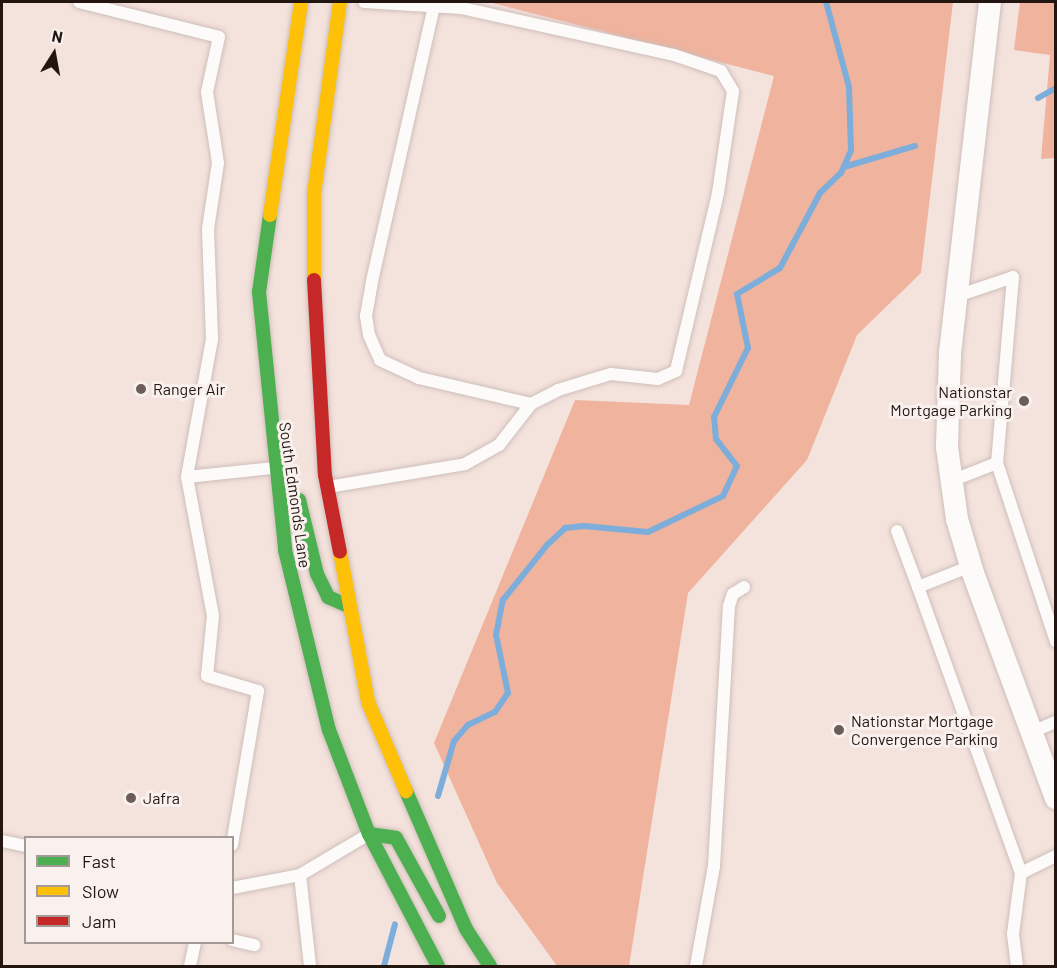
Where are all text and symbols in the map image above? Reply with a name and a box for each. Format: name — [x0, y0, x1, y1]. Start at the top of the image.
north arrow — [24, 24, 84, 84]
text: N — [50, 25, 65, 46]
place label: Ranger Air — [153, 379, 225, 399]
marker: Ranger Air — [134, 382, 148, 396]
place label: Nationstar Mortgage Parking — [890, 382, 1012, 420]
marker: Nationstar Mortgage Parking — [1017, 394, 1031, 408]
street label: South Edmonds Lane — [275, 421, 315, 569]
place label: Nationstar Mortgage Convergence Parking — [851, 711, 998, 749]
marker: Nationstar Mortgage Convergence Parking — [832, 723, 846, 737]
place label: Jafra — [143, 788, 180, 808]
marker: Jafra — [124, 791, 138, 805]
legend — [24, 836, 234, 944]
text: Fast — [82, 850, 116, 872]
text: Slow — [82, 880, 119, 902]
text: Jam — [82, 910, 116, 932]

